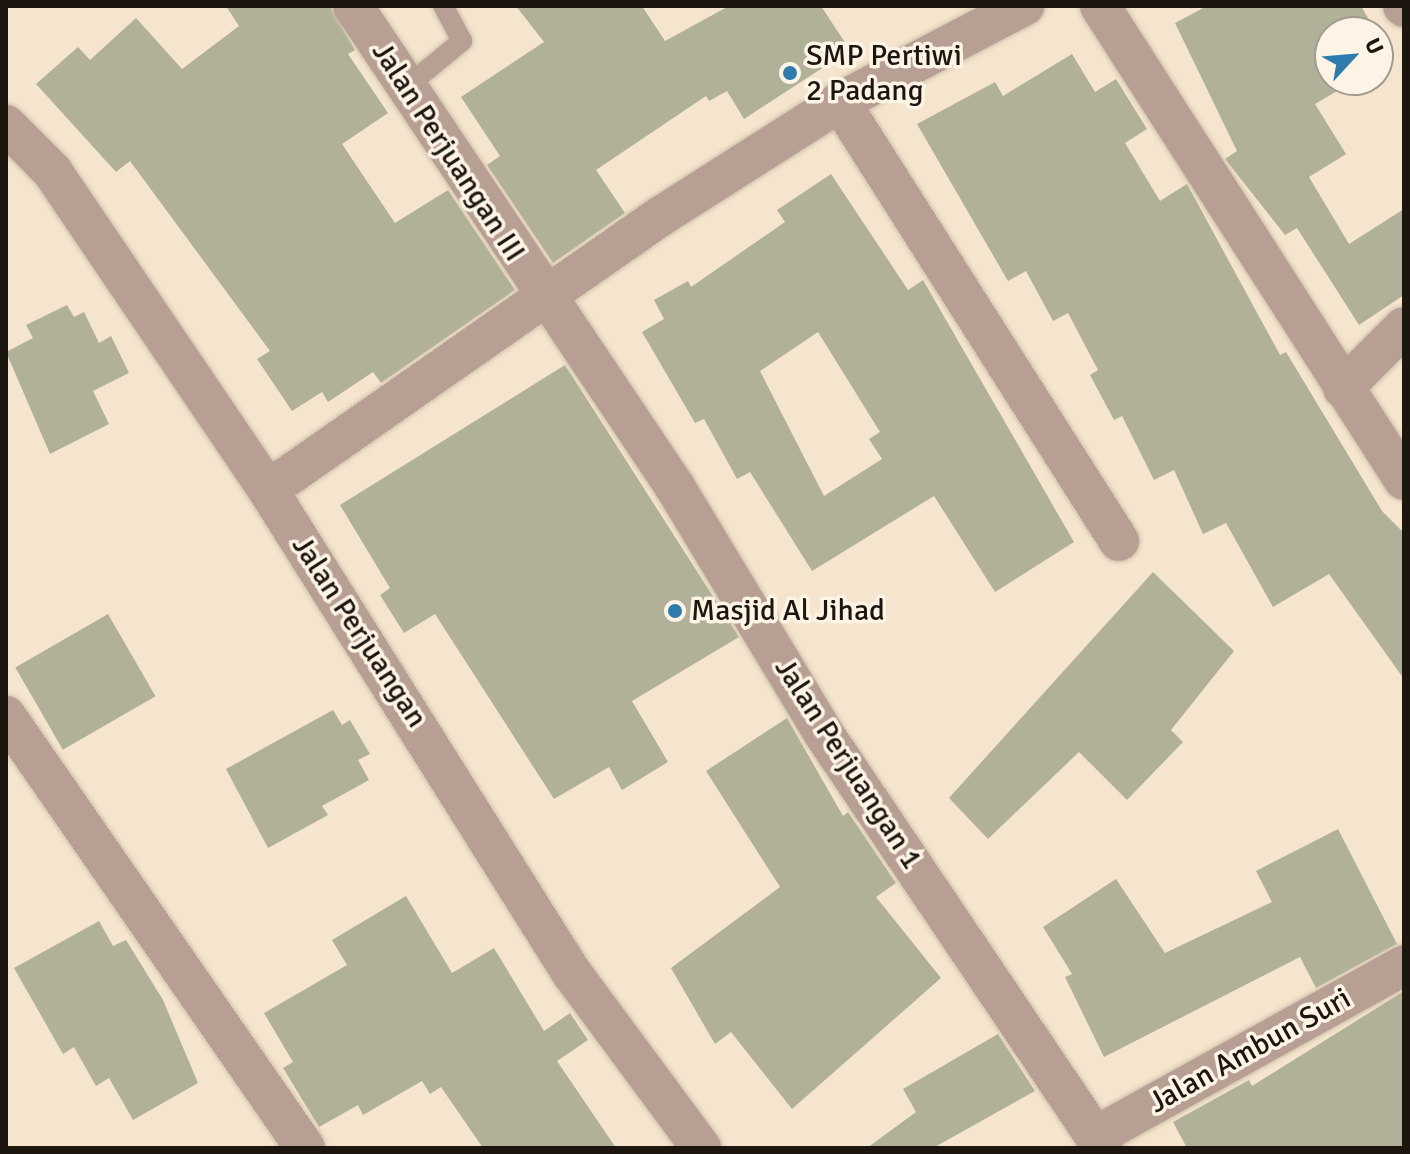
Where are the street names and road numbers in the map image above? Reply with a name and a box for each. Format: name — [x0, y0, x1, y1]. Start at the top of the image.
street label: Jalan Perjuangan III — [364, 36, 532, 268]
street label: Jalan Perjuangan — [284, 529, 434, 735]
street label: Jalan Perjuangan 1 — [766, 652, 930, 876]
street label: Jalan Ambun Suri — [1143, 981, 1357, 1121]

